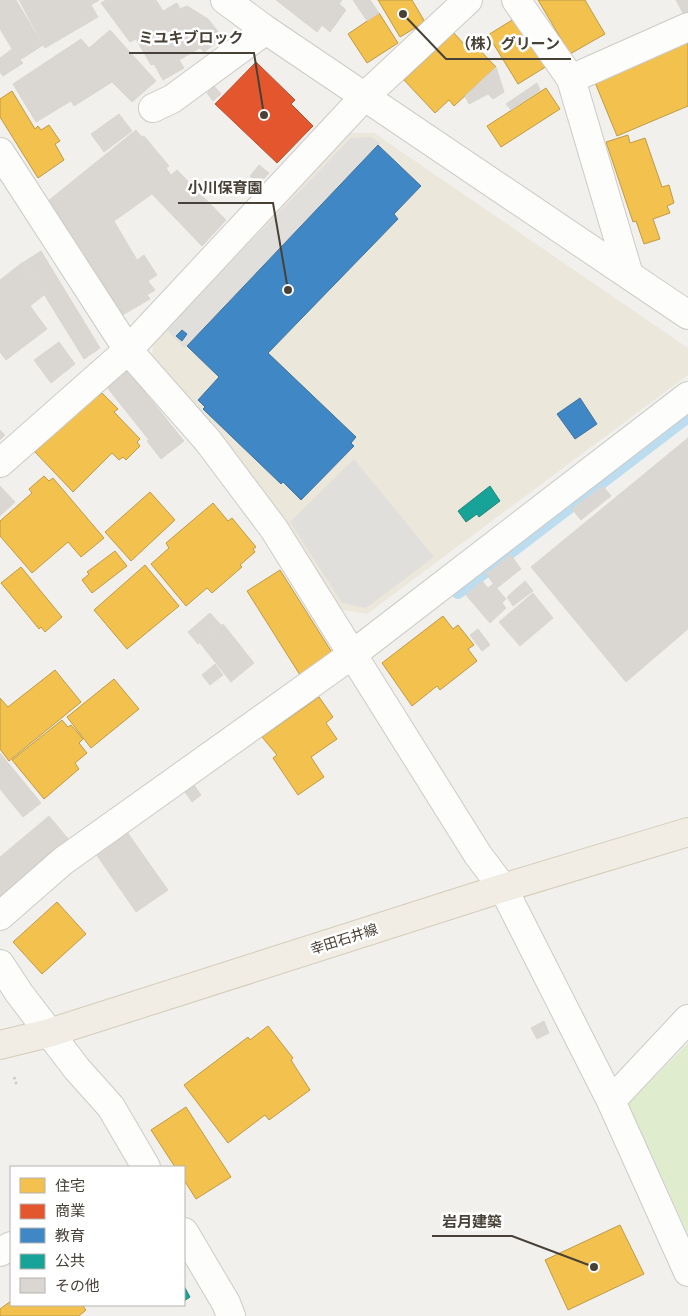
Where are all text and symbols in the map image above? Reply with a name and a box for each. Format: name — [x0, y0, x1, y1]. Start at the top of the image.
callout: ミユキブロック — [129, 23, 254, 53]
text: ミユキブロック — [138, 28, 244, 47]
callout: （株）グリーン — [446, 29, 571, 59]
text: （株）グリーン — [456, 34, 560, 53]
callout: 小川保育園 — [178, 173, 273, 203]
text: 小川保育園 — [187, 178, 263, 197]
street label: 幸田石井線 — [308, 920, 380, 958]
legend — [10, 1166, 185, 1306]
text: 住宅 — [55, 1176, 85, 1195]
text: 商業 — [55, 1201, 85, 1220]
callout: 岩月建築 — [432, 1206, 512, 1236]
text: 岩月建築 — [442, 1212, 502, 1231]
text: 教育 — [55, 1226, 85, 1245]
text: 公共 — [55, 1251, 85, 1270]
text: その他 — [55, 1276, 100, 1295]

